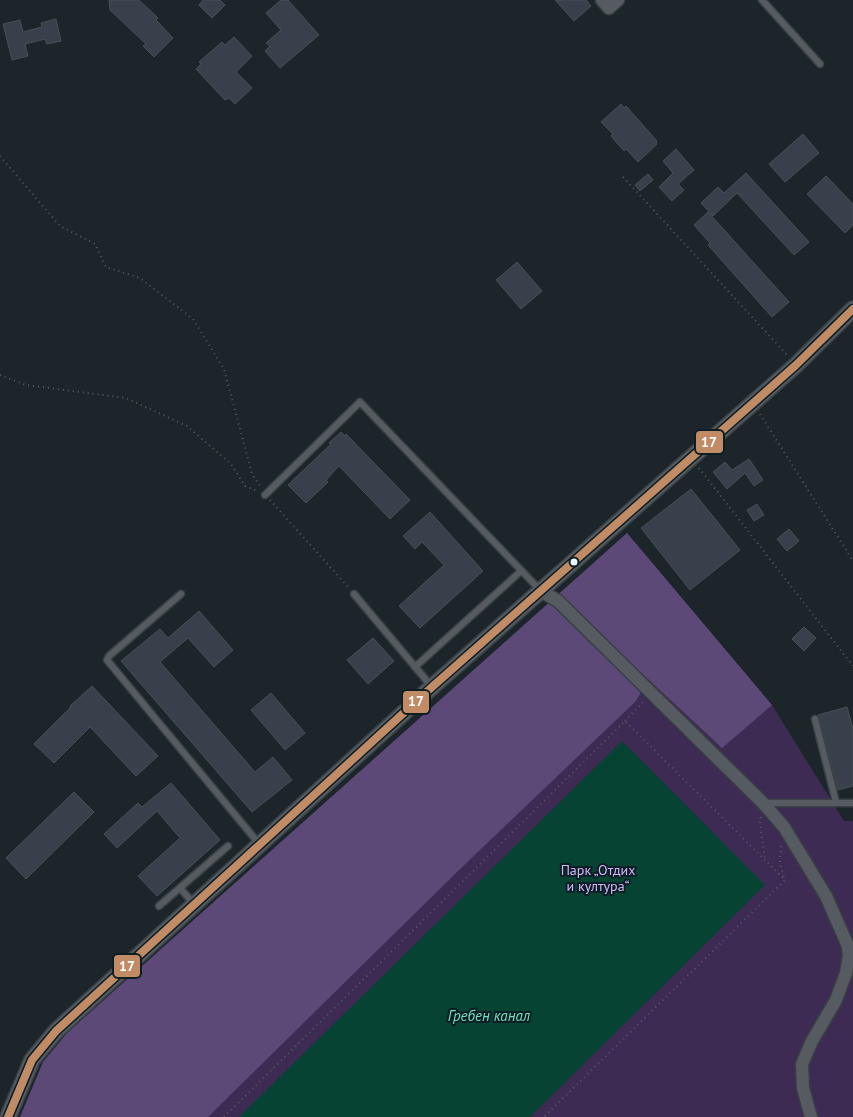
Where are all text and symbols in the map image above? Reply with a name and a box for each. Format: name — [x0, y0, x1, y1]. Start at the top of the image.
line badge: 17 — [695, 430, 724, 454]
text: 17 — [701, 433, 717, 451]
unlabelled marker — [569, 557, 579, 567]
line badge: 17 — [402, 690, 430, 714]
text: 17 — [408, 692, 424, 710]
park label: Парк „Отдих и култура“ — [561, 861, 635, 895]
line badge: 17 — [113, 954, 141, 978]
text: 17 — [119, 957, 135, 975]
water label: Гребен канал — [448, 1006, 531, 1025]

